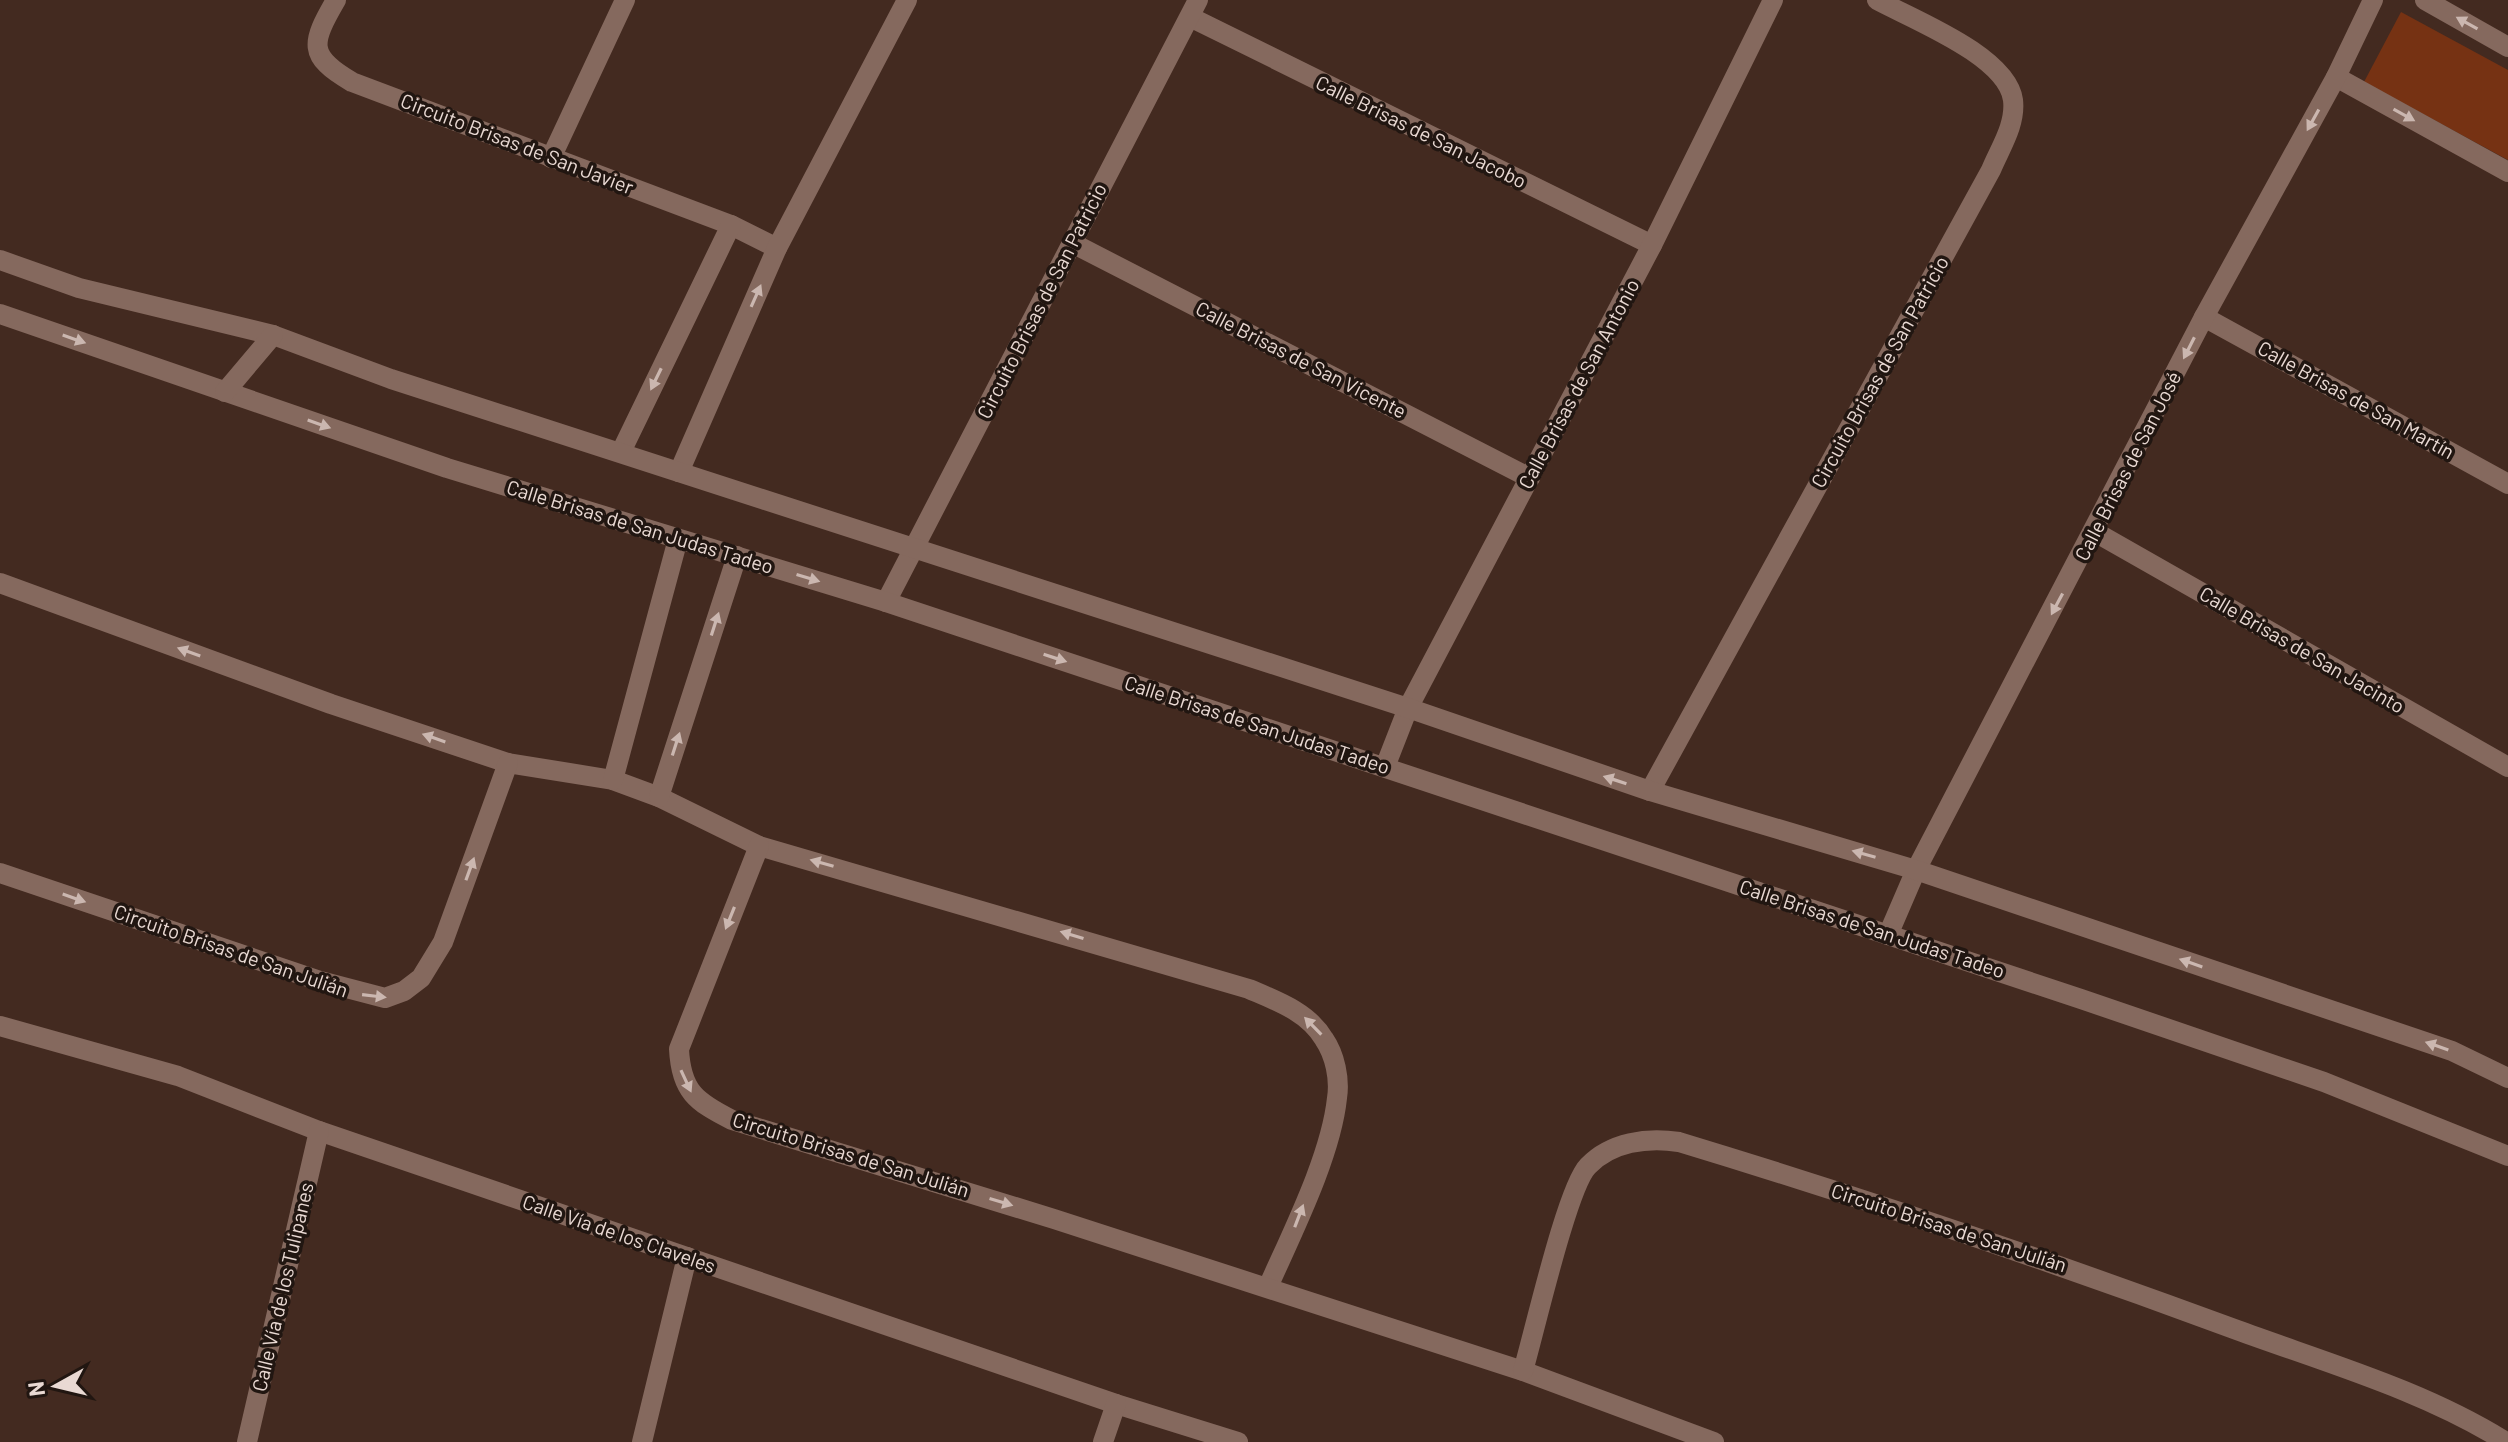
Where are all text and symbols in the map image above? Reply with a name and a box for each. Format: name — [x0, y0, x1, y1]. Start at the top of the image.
one-way arrow — [2456, 16, 2478, 30]
street label: Calle Brisas de San Jacobo — [1312, 70, 1531, 193]
street label: Circuito Brisas de San Javier — [398, 88, 637, 199]
one-way arrow — [2306, 108, 2319, 131]
one-way arrow — [2393, 108, 2416, 121]
street label: Circuito Brisas de San Patricio — [971, 179, 1111, 422]
street label: Circuito Brisas de San Patricio — [1805, 252, 1953, 492]
street label: Calle Brisas de San Antonio — [1513, 274, 1644, 493]
one-way arrow — [749, 284, 762, 308]
street label: Calle Brisas de San Vicente — [1192, 296, 1411, 423]
one-way arrow — [62, 334, 86, 346]
street label: Calle Brisas de San Martín — [2254, 335, 2459, 463]
one-way arrow — [2182, 337, 2195, 360]
street label: Calle Brisas de San José — [2069, 367, 2185, 564]
one-way arrow — [649, 368, 663, 391]
one-way arrow — [308, 419, 332, 431]
street label: Calle Brisas de San Judas Tadeo — [504, 474, 776, 578]
one-way arrow — [796, 572, 820, 585]
street label: Calle Brisas de San Jacinto — [2196, 581, 2409, 718]
one-way arrow — [2050, 593, 2064, 616]
one-way arrow — [709, 611, 721, 635]
one-way arrow — [177, 645, 201, 658]
one-way arrow — [1043, 652, 1067, 665]
street label: Calle Brisas de San Judas Tadeo — [1122, 670, 1393, 778]
one-way arrow — [422, 732, 446, 744]
one-way arrow — [670, 732, 683, 756]
one-way arrow — [1603, 773, 1627, 785]
one-way arrow — [1852, 847, 1876, 860]
one-way arrow — [464, 857, 477, 881]
one-way arrow — [810, 857, 835, 869]
street label: Calle Brisas de San Judas Tadeo — [1737, 874, 2008, 982]
one-way arrow — [62, 892, 86, 905]
street label: Circuito Brisas de San Julián — [111, 899, 352, 1001]
one-way arrow — [723, 906, 736, 930]
one-way arrow — [1060, 928, 1084, 941]
one-way arrow — [2178, 956, 2202, 968]
one-way arrow — [362, 989, 387, 1002]
one-way arrow — [1304, 1018, 1323, 1036]
one-way arrow — [2425, 1039, 2449, 1051]
one-way arrow — [679, 1070, 693, 1093]
street label: Circuito Brisas de San Julián — [730, 1107, 972, 1201]
street label: Circuito Brisas de San Julián — [1829, 1178, 2070, 1276]
street label: Calle Vía de los Tulipanes — [246, 1180, 318, 1394]
street label: Calle Vía de los Claveles — [520, 1189, 719, 1277]
one-way arrow — [989, 1196, 1013, 1209]
one-way arrow — [1293, 1204, 1306, 1228]
north arrow — [16, 1346, 96, 1426]
text: N — [21, 1380, 49, 1398]

